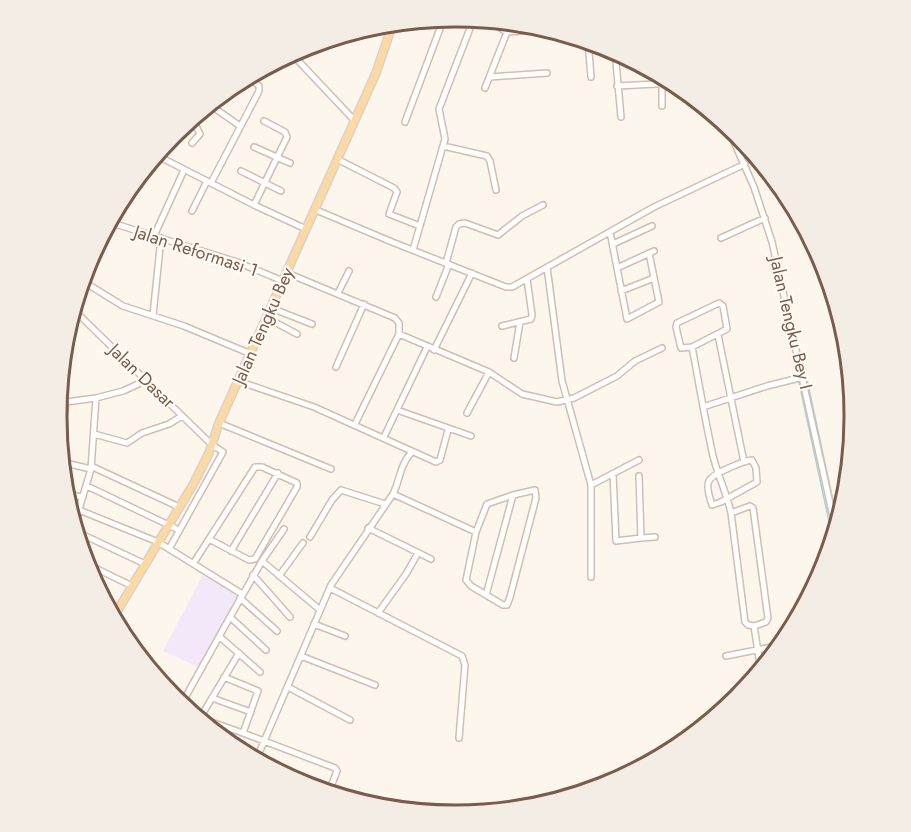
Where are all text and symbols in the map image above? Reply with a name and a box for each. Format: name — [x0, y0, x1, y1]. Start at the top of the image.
street label: Jalan Reformasi 1 — [129, 218, 261, 283]
street label: Jalan Tengku Bey I — [763, 252, 819, 392]
street label: Jalan Tengku Bey — [225, 263, 300, 391]
street label: Jalan Dasar — [101, 336, 182, 415]

